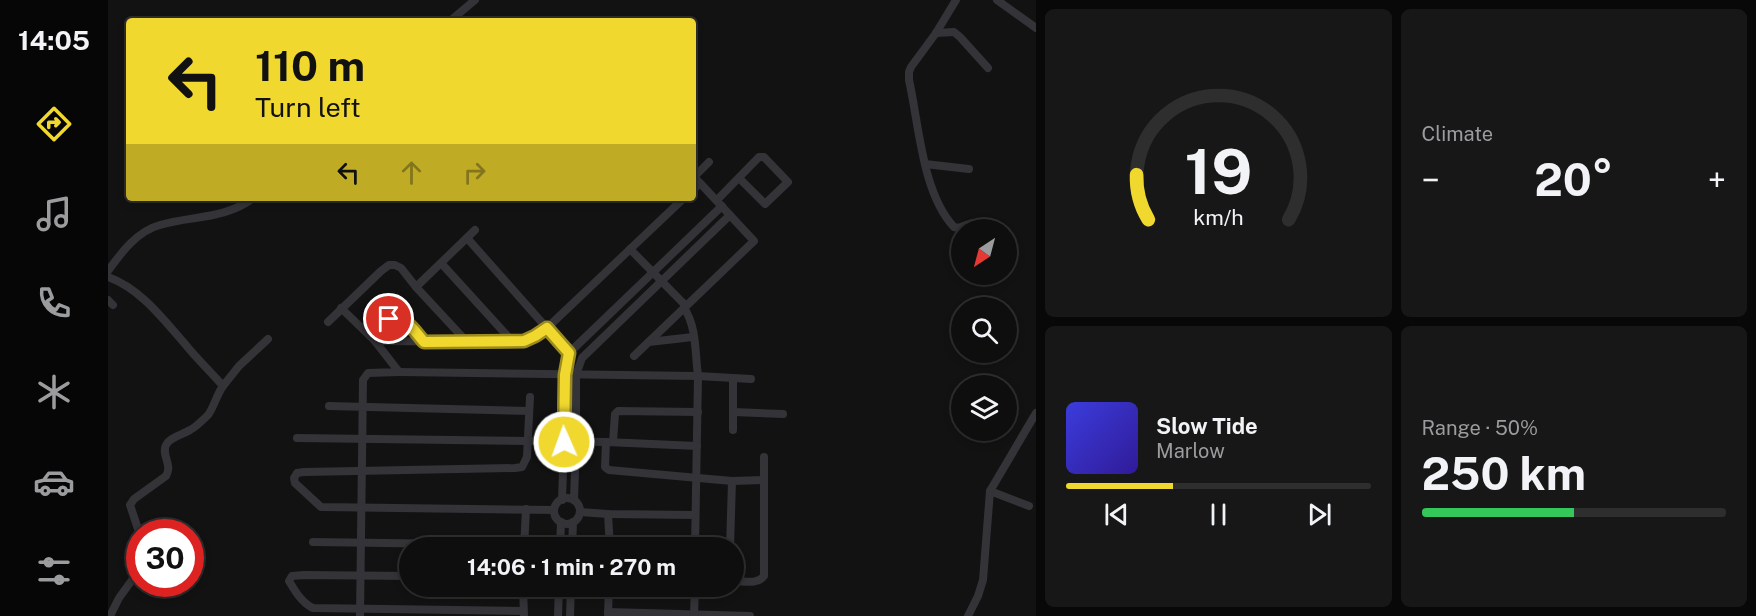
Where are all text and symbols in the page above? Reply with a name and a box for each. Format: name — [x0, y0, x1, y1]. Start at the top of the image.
text: 14:05 — [18, 24, 90, 56]
text: 110 m — [255, 41, 365, 90]
icon: left — [156, 42, 234, 120]
text: Turn left — [255, 91, 361, 123]
icon: directions — [33, 103, 75, 145]
text: Climate — [1422, 122, 1493, 146]
text: 19 — [1184, 135, 1252, 208]
text: 20° — [1534, 153, 1613, 206]
icon: left — [332, 156, 365, 189]
icon: ahead — [395, 156, 428, 189]
icon: right — [458, 156, 491, 189]
text: − — [1422, 161, 1440, 199]
text: + — [1708, 161, 1726, 199]
icon: music — [33, 193, 75, 235]
text: km/h — [1193, 205, 1243, 230]
north arrow — [951, 219, 1017, 285]
map controls — [951, 219, 1017, 441]
icon: phone — [33, 282, 75, 324]
pin — [363, 293, 414, 344]
button: search — [951, 297, 1017, 363]
icon: arrive — [372, 302, 405, 335]
icon: climate — [33, 371, 75, 413]
button: layers — [951, 375, 1017, 441]
position arrow — [532, 410, 596, 474]
text: Slow Tide — [1156, 413, 1258, 439]
text: Range · 50% — [1422, 416, 1538, 440]
text: Marlow — [1156, 439, 1225, 463]
text: 250 km — [1422, 447, 1586, 500]
icon: car — [33, 461, 75, 503]
icon: previous — [1100, 498, 1133, 531]
icon: pause — [1202, 498, 1235, 531]
icon: next — [1303, 498, 1336, 531]
speed limit sign: 30 — [126, 519, 204, 597]
icon: filters — [33, 550, 75, 592]
text: 14:06 · 1 min · 270 m — [467, 554, 676, 580]

